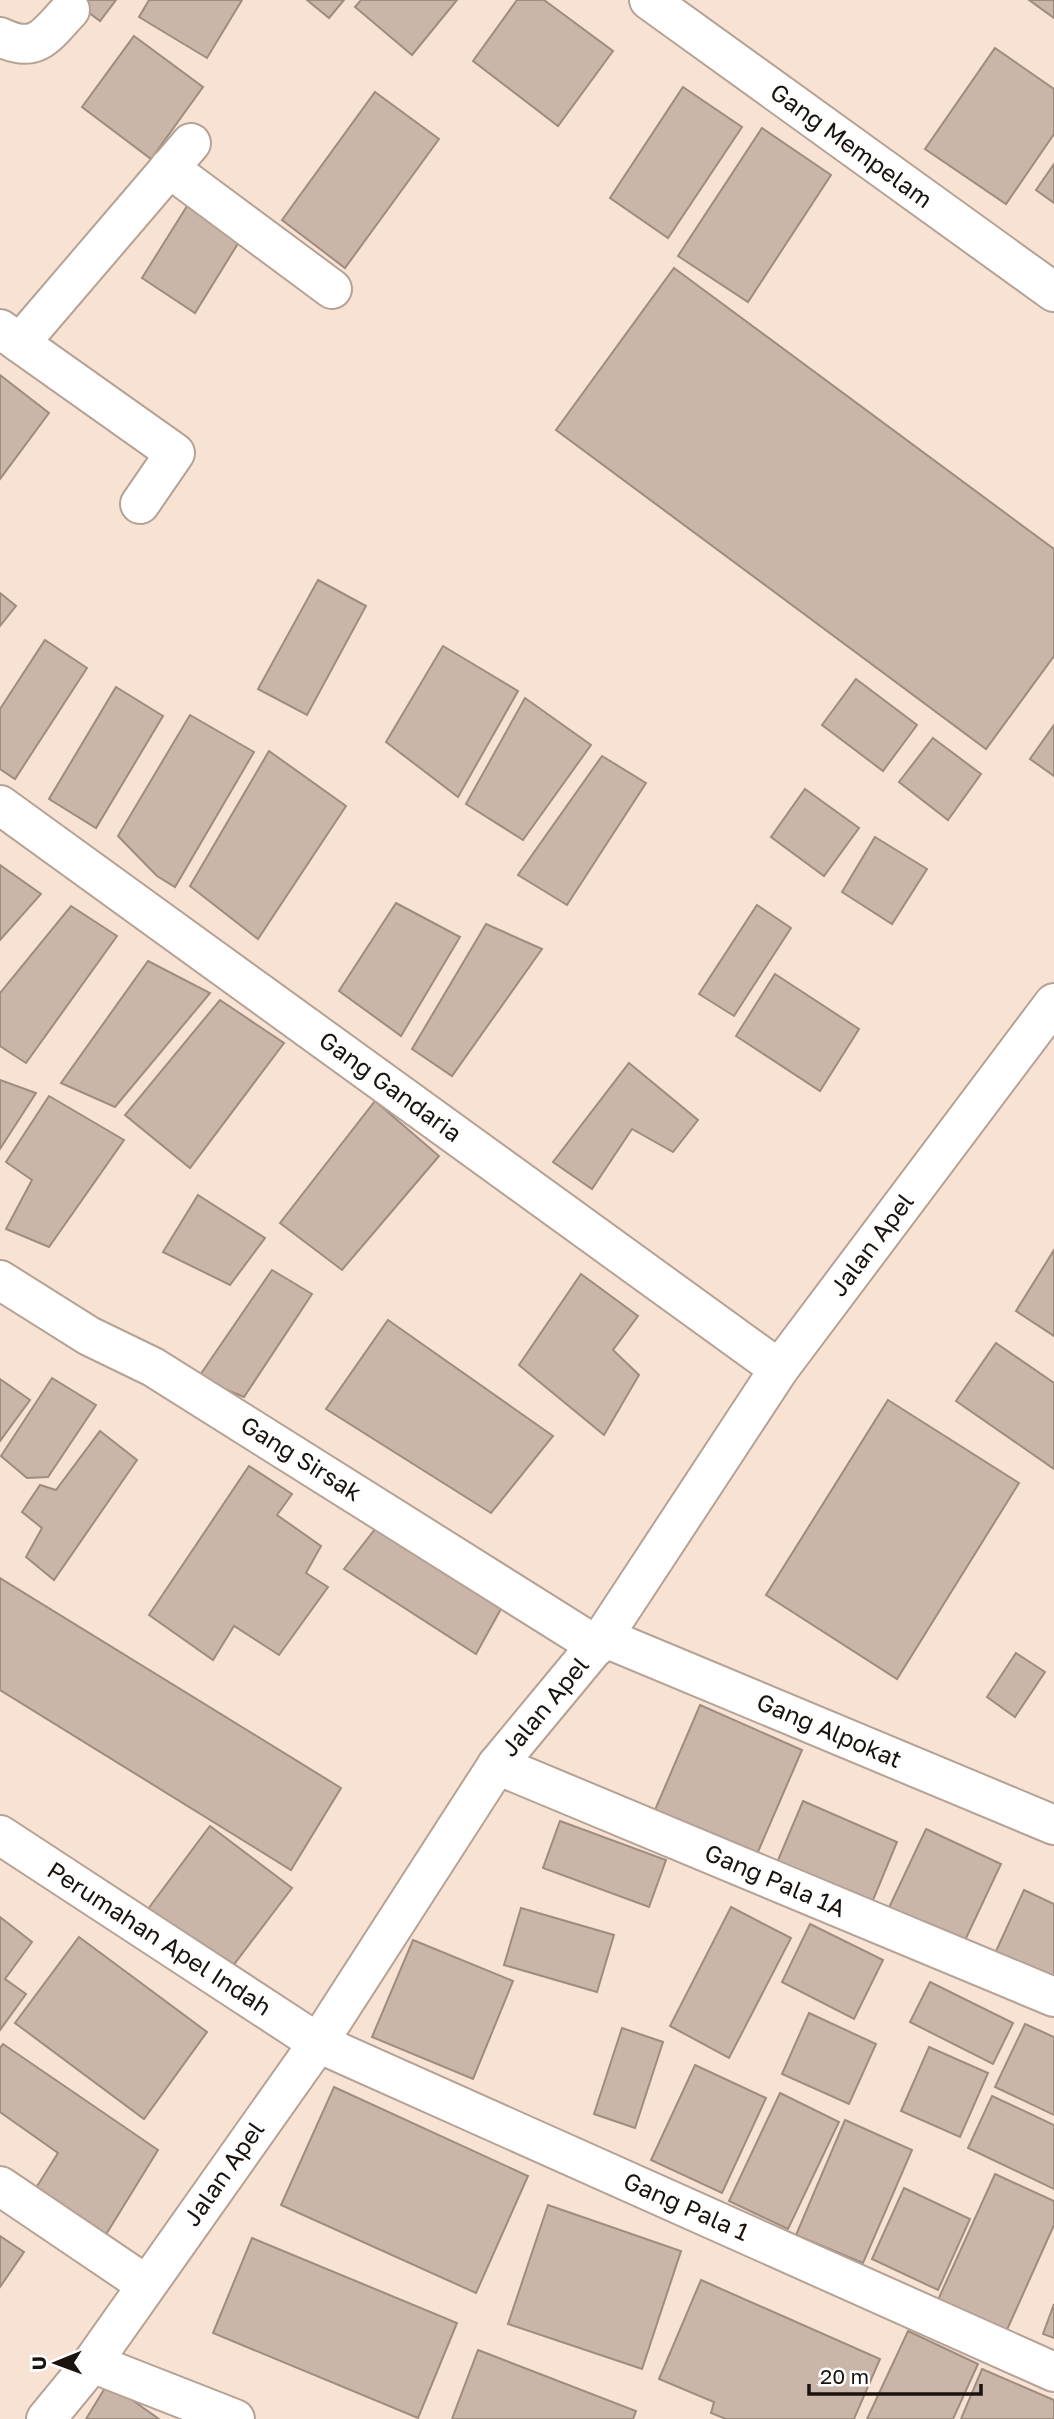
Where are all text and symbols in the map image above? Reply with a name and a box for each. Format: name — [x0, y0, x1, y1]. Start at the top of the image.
street label: Gang Mempelam — [765, 76, 938, 213]
street label: Gang Gandaria — [314, 1024, 468, 1147]
street label: Jalan Apel — [823, 1187, 919, 1301]
street label: Gang Sirsak — [236, 1409, 368, 1506]
street label: Jalan Apel — [494, 1650, 594, 1762]
street label: Gang Alpokat — [753, 1686, 906, 1773]
street label: Gang Pala 1A — [701, 1837, 850, 1922]
street label: Perumahan Apel Indah — [42, 1855, 277, 2021]
street label: Jalan Apel — [176, 2115, 269, 2231]
street label: Gang Pala 1 — [620, 2165, 754, 2246]
north arrow — [21, 2328, 91, 2398]
scale bar — [809, 2352, 981, 2396]
text: U — [27, 2356, 50, 2370]
text: 20 m — [820, 2363, 869, 2389]

